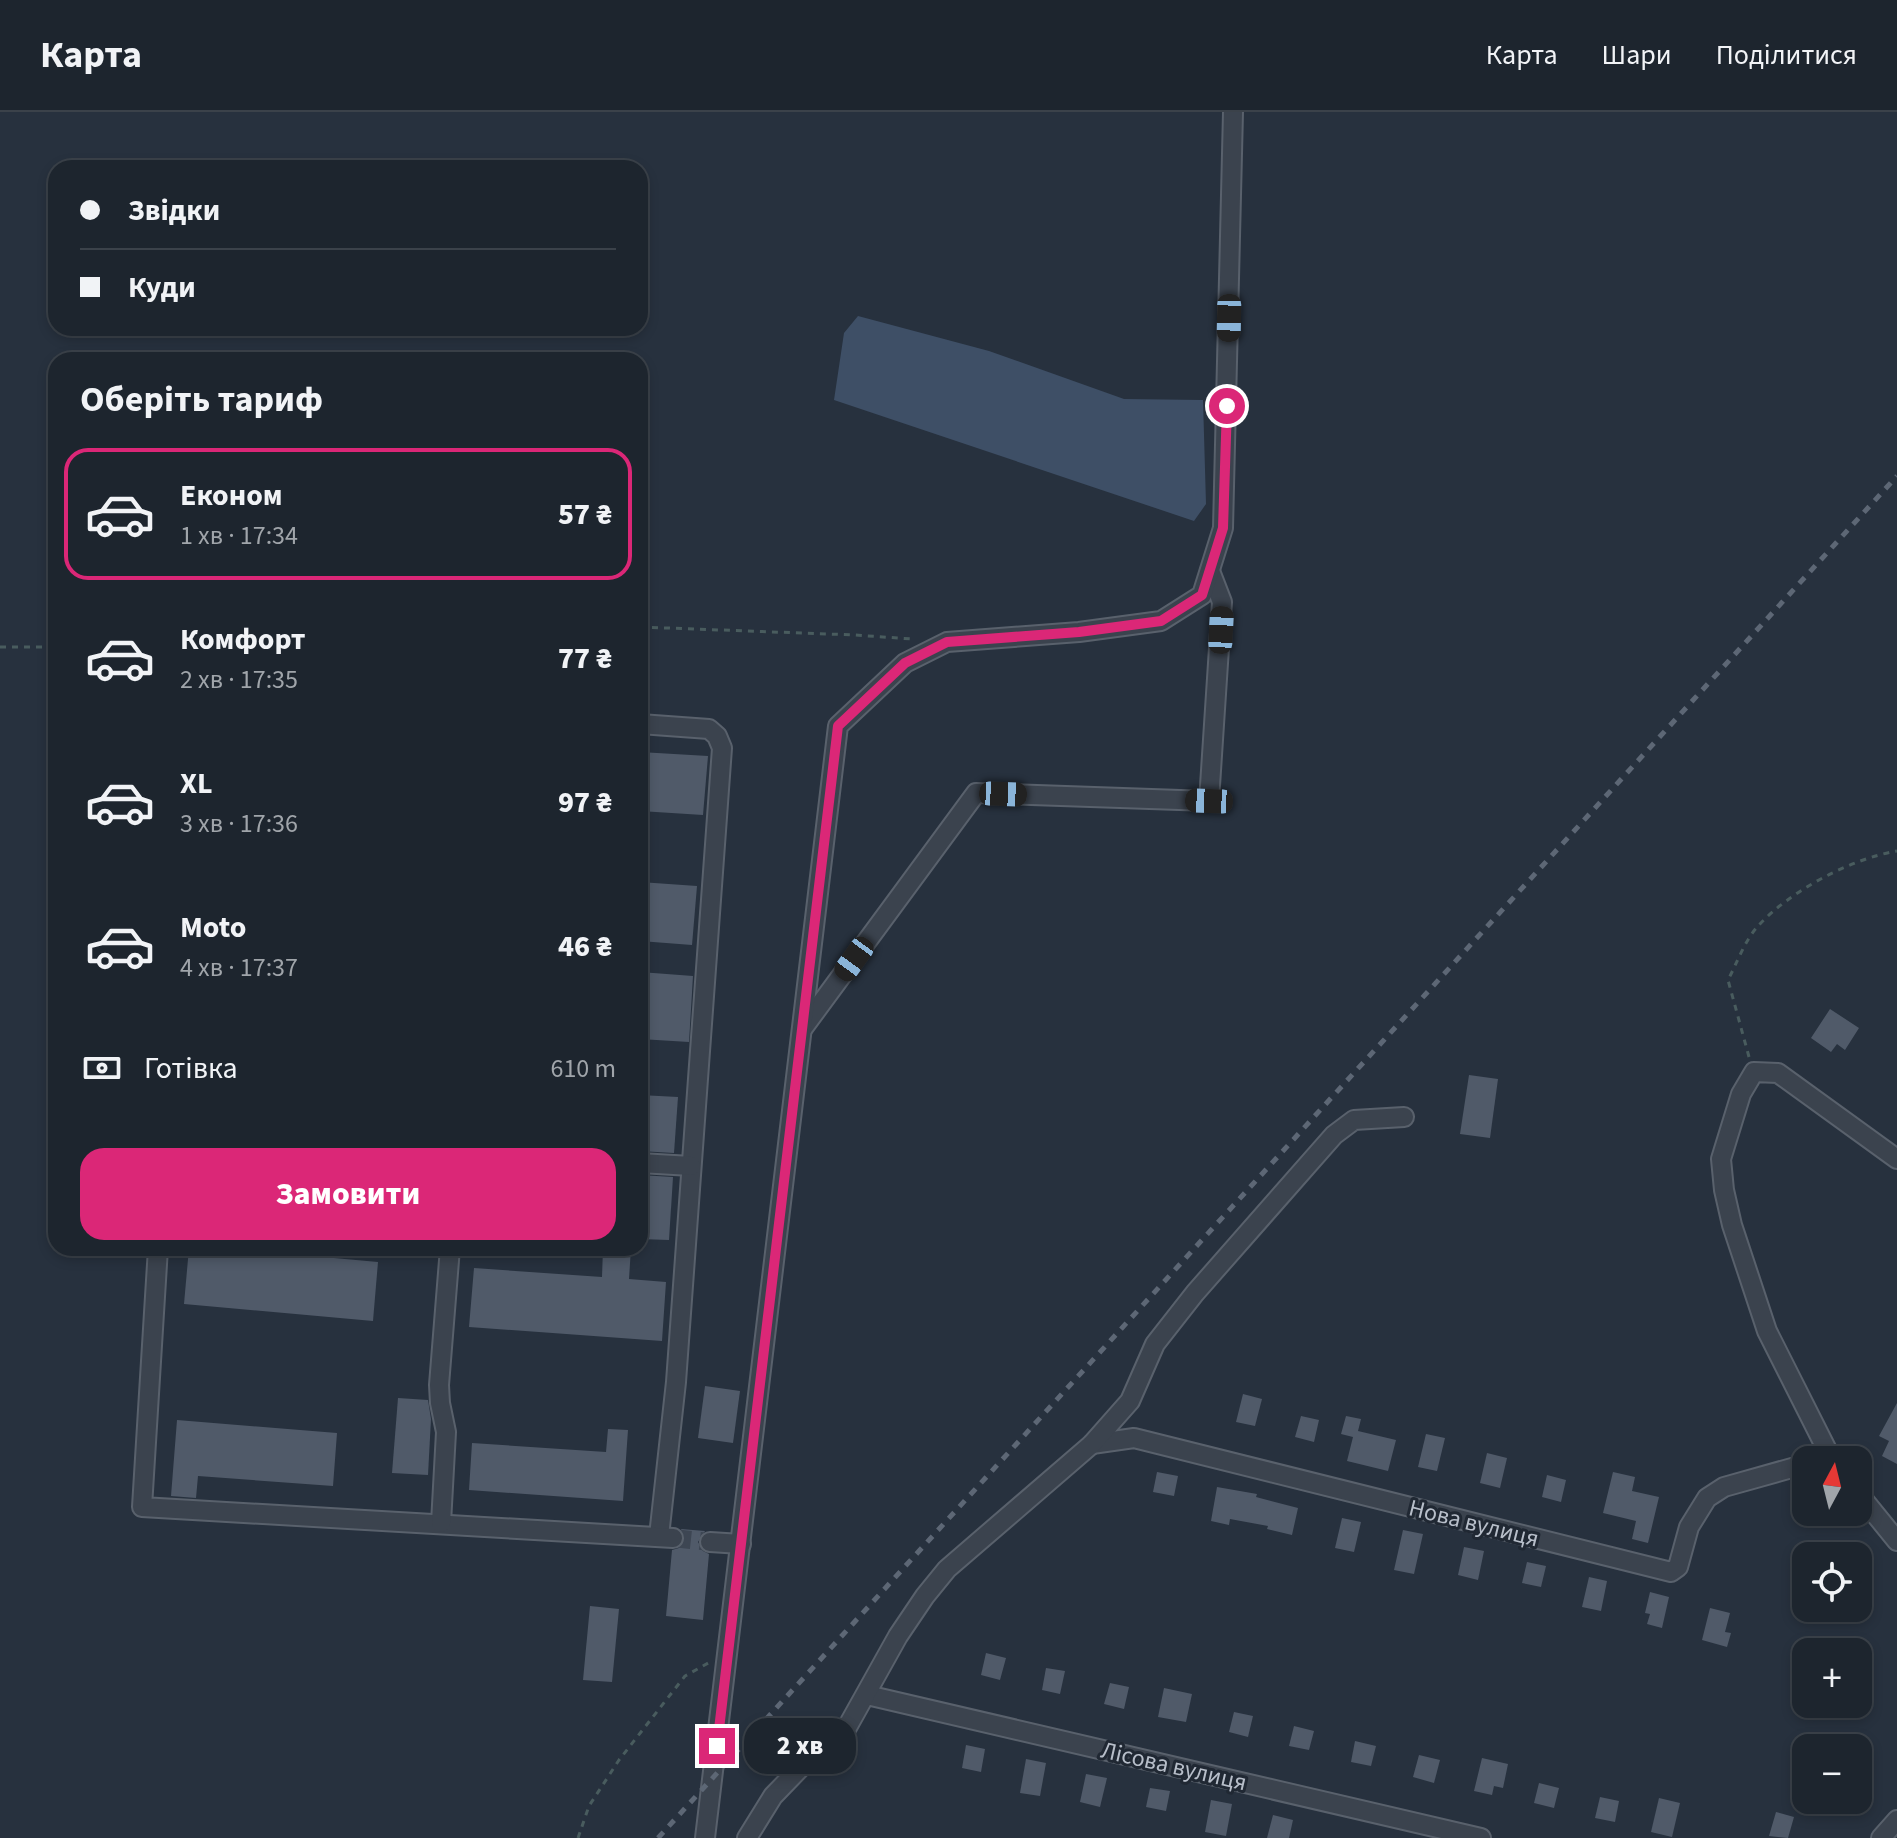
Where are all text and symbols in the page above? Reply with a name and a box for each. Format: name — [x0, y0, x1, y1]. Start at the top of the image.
text: Карта — [40, 28, 142, 82]
text: Карта — [1486, 35, 1558, 75]
text: Шари — [1602, 35, 1672, 75]
text: Поділитися — [1716, 35, 1857, 75]
text: Звідки — [128, 189, 220, 232]
text: Куди — [128, 266, 196, 309]
car — [1217, 294, 1241, 342]
text: Оберіть тариф — [80, 374, 323, 425]
route start — [1209, 388, 1245, 424]
text: Економ — [180, 474, 283, 517]
icon: car — [84, 478, 156, 550]
text: 57 ₴ — [558, 493, 612, 536]
text: 1 хв · 17:34 — [180, 517, 298, 554]
car — [1208, 605, 1234, 655]
text: Комфорт — [180, 618, 306, 661]
icon: car — [84, 622, 156, 694]
text: 77 ₴ — [558, 637, 612, 680]
text: 2 хв · 17:35 — [180, 661, 298, 698]
text: XL — [180, 762, 213, 805]
icon: car — [84, 766, 156, 838]
text: 97 ₴ — [558, 781, 612, 824]
car — [979, 781, 1027, 807]
car — [1185, 788, 1233, 814]
text: 3 хв · 17:36 — [180, 805, 298, 842]
text: Moto — [180, 906, 246, 949]
icon: car — [84, 910, 156, 982]
text: 46 ₴ — [558, 925, 612, 968]
car — [830, 933, 878, 985]
text: 4 хв · 17:37 — [180, 949, 298, 986]
icon: cash — [80, 1046, 124, 1090]
text: Готівка — [144, 1047, 238, 1090]
text: 610 m — [550, 1050, 616, 1087]
button: Замовити — [80, 1148, 616, 1240]
north arrow — [1792, 1446, 1872, 1526]
map controls — [1792, 1446, 1872, 1814]
street label: Нова вулиця — [1405, 1490, 1543, 1557]
button: locate — [1792, 1542, 1872, 1622]
button: + — [1792, 1638, 1872, 1718]
callout: 2 хв — [745, 1718, 857, 1774]
text: 2 хв — [777, 1727, 823, 1764]
route end — [699, 1728, 735, 1764]
street label: Лісова вулиця — [1097, 1733, 1250, 1800]
button: − — [1792, 1734, 1872, 1814]

